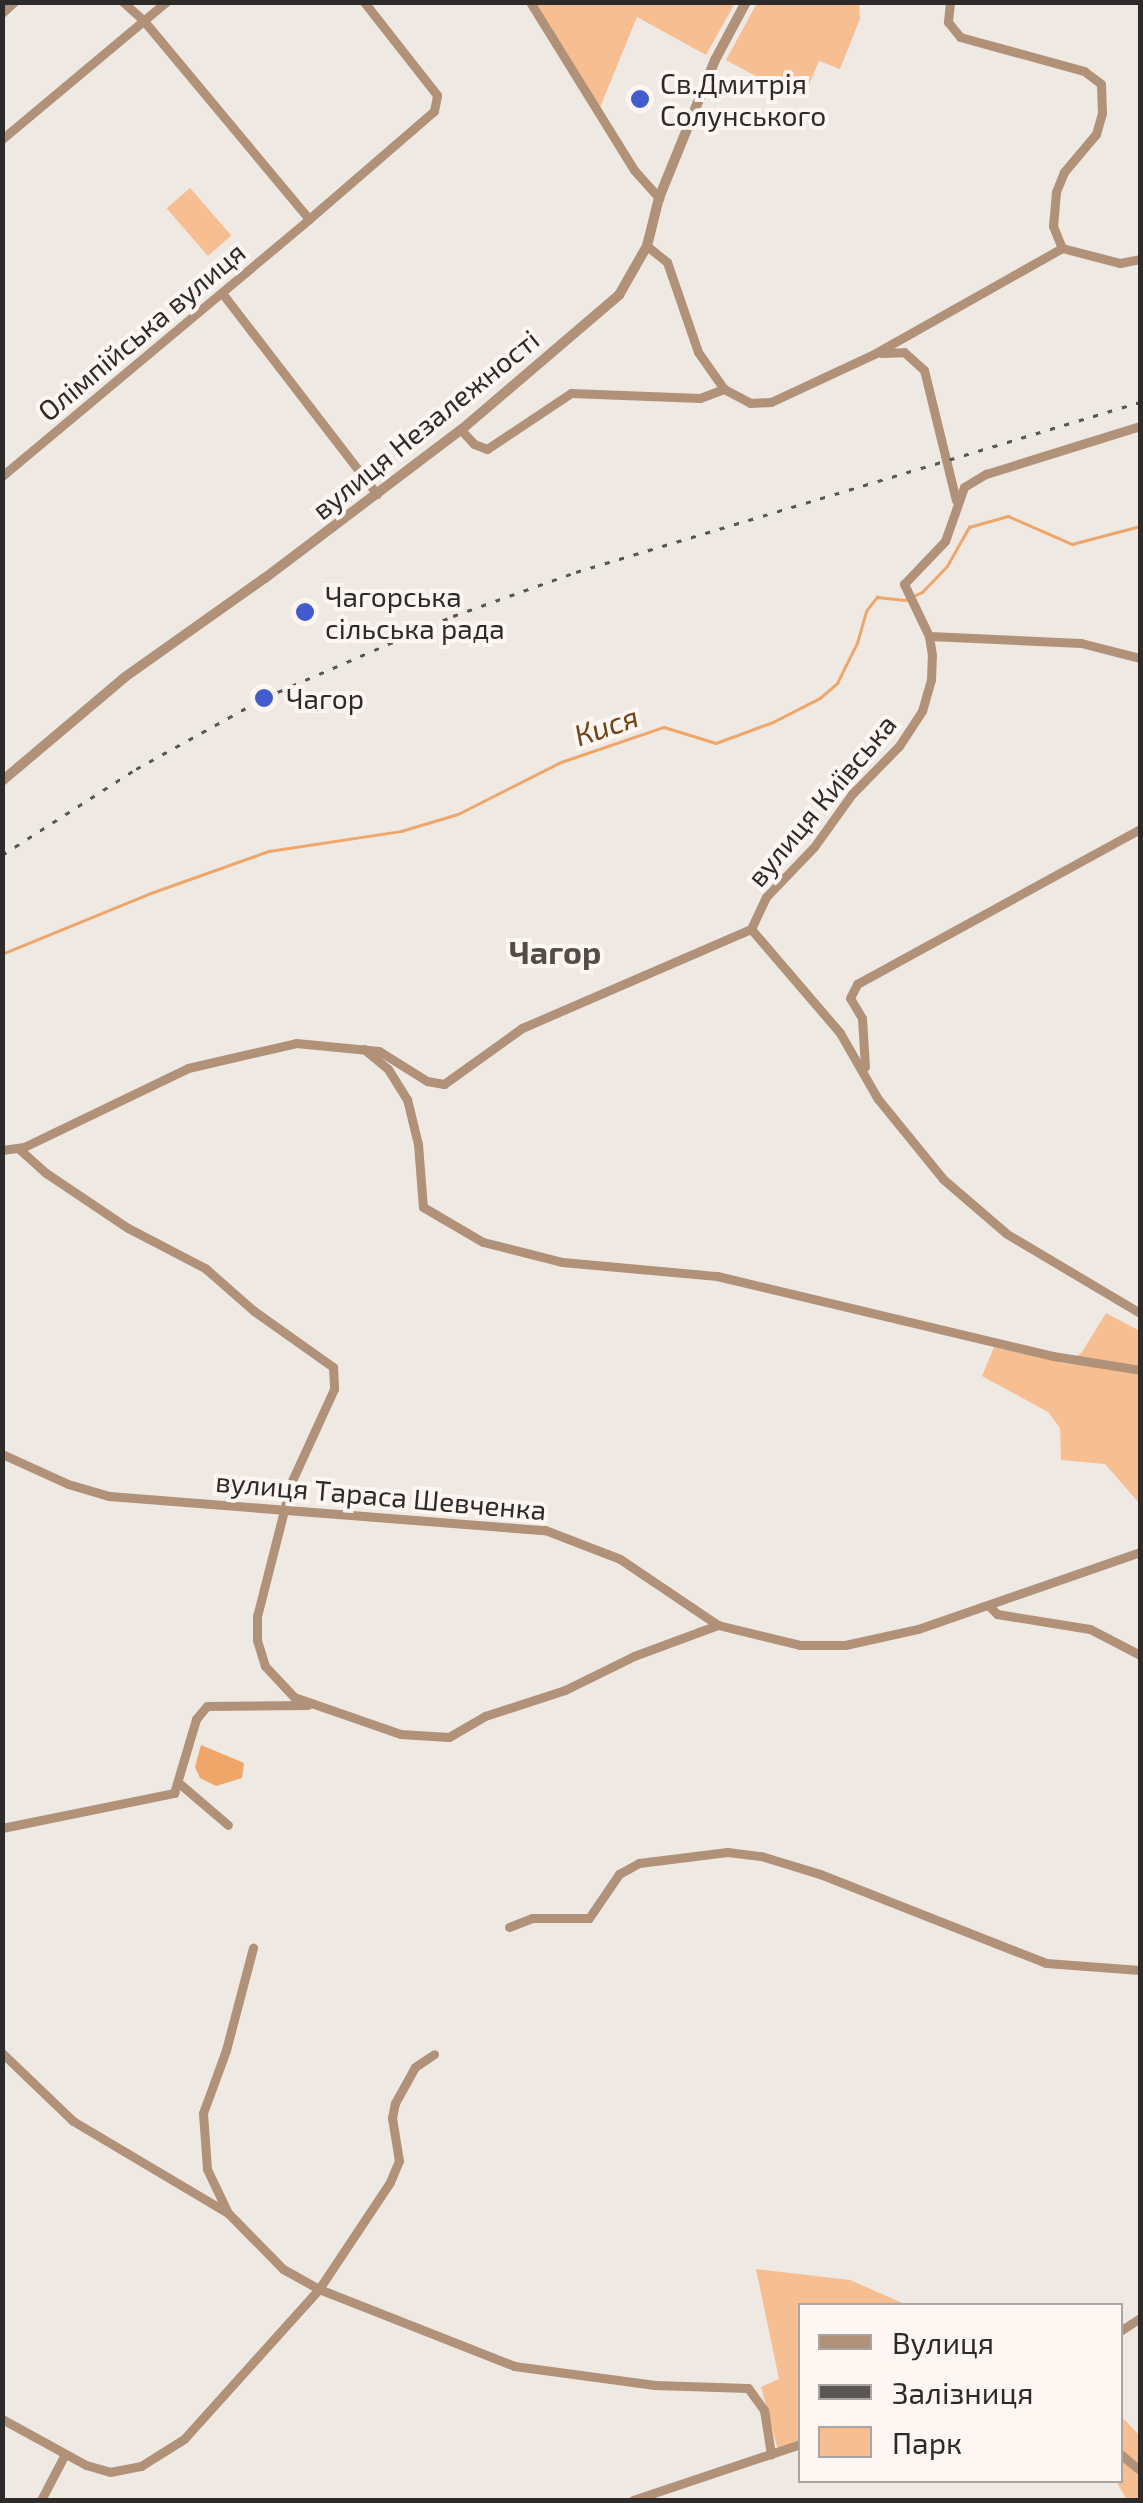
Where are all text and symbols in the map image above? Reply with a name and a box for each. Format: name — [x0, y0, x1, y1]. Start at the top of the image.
place label: Св.Дмитрія Солунського — [660, 66, 826, 132]
marker: Св.Дмитрія Солунського — [629, 88, 651, 110]
street label: Олімпійська вулиця — [31, 235, 251, 427]
street label: вулиця Незалежності — [305, 322, 545, 526]
place label: Чагорська сільська рада — [325, 579, 505, 645]
marker: Чагорська сільська рада — [294, 601, 316, 623]
place label: Чагор — [286, 681, 364, 715]
marker: Чагор — [251, 685, 277, 711]
water label: Кися — [569, 697, 643, 753]
street label: вулиця Київська — [739, 707, 903, 893]
district label: Чагор — [509, 932, 601, 970]
street label: вулиця Тараса Шевченка — [214, 1464, 548, 1526]
legend — [798, 2303, 1123, 2483]
text: Вулиця — [892, 2324, 994, 2360]
text: Залізниця — [892, 2374, 1034, 2410]
text: Парк — [892, 2424, 962, 2460]

